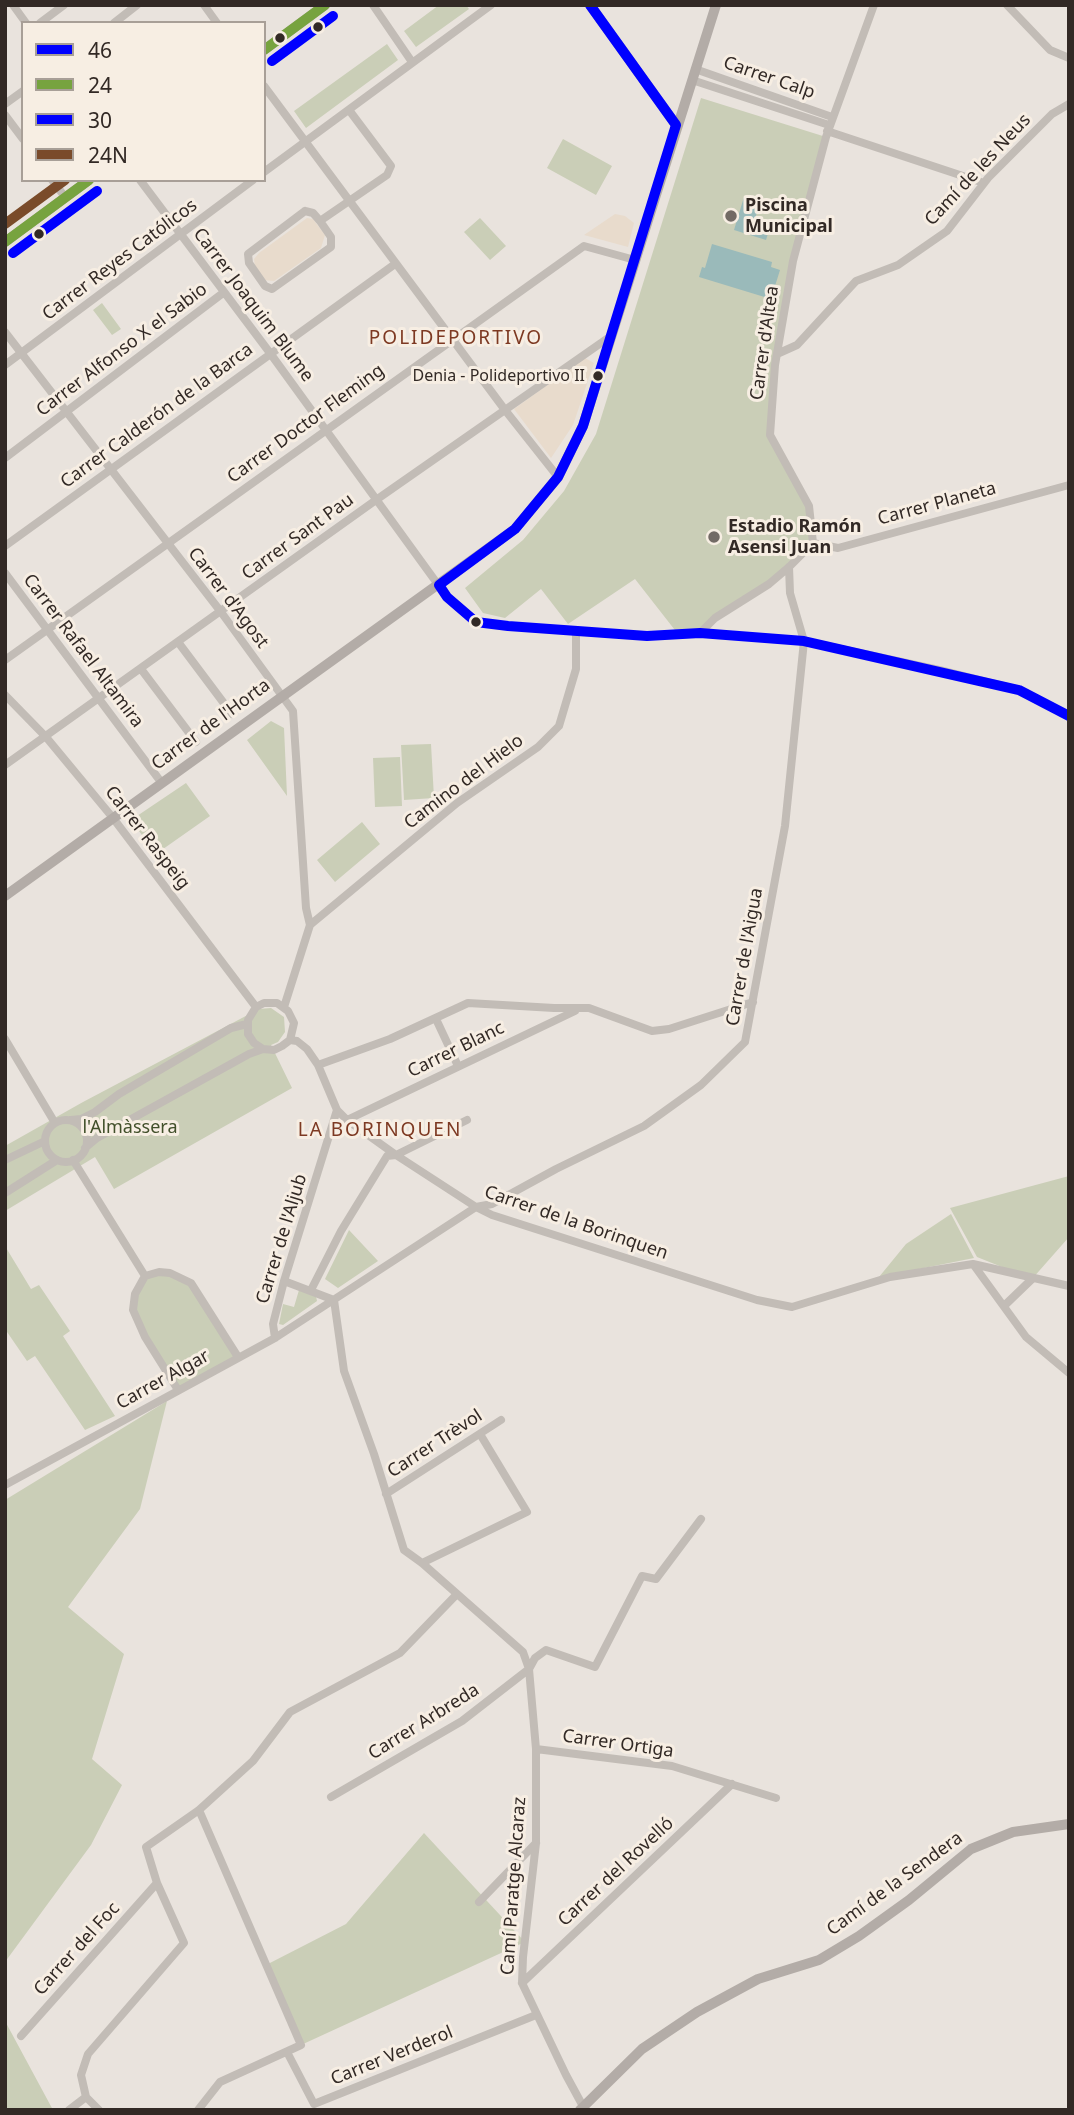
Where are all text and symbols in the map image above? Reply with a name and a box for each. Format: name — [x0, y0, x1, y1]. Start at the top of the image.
unlabelled marker — [311, 20, 325, 34]
legend — [21, 21, 266, 182]
unlabelled marker — [273, 31, 287, 45]
text: 46 — [88, 36, 112, 64]
street label: Carrer Calp — [720, 52, 818, 104]
text: 24 — [88, 71, 112, 99]
text: 30 — [88, 106, 112, 134]
street label: Camí de les Neus — [921, 110, 1035, 230]
text: 24N — [88, 141, 128, 169]
street label: Carrer Reyes Católicos — [38, 195, 202, 325]
place label: Piscina Municipal — [745, 195, 833, 238]
marker: Piscina Municipal — [723, 208, 739, 224]
street label: Carrer Joaquim Blume — [188, 224, 318, 386]
unlabelled marker — [32, 227, 46, 241]
street label: Carrer Alfonso X el Sabio — [32, 279, 212, 421]
street label: Carrer d'Altea — [746, 285, 784, 401]
district label: POLIDEPORTIVO — [370, 328, 542, 350]
street label: Carrer Calderón de la Barca — [57, 339, 257, 493]
street label: Carrer Doctor Fleming — [224, 360, 388, 488]
place label: Denia - Polideportivo II — [413, 366, 585, 386]
marker: Denia - Polideportivo II — [591, 369, 605, 383]
street label: Carrer Planeta — [875, 478, 999, 530]
street label: Carrer Sant Pau — [238, 489, 358, 585]
place label: Estadio Ramón Asensi Juan — [728, 516, 861, 558]
marker: Estadio Ramón Asensi Juan — [706, 529, 722, 545]
street label: Carrer d'Agost — [183, 543, 273, 653]
street label: Carrer Rafael Altamira — [18, 570, 148, 732]
unlabelled marker — [469, 615, 483, 629]
street label: Carrer de l'Horta — [148, 675, 274, 775]
street label: Camino del Hielo — [400, 730, 528, 834]
street label: Carrer Raspeig — [100, 782, 194, 894]
street label: Carrer de l'Aigua — [722, 886, 768, 1028]
street label: Carrer Blanc — [404, 1017, 508, 1083]
park label: l'Almàssera — [82, 1117, 178, 1139]
district label: LA BORINQUEN — [299, 1120, 461, 1142]
street label: Carrer de l'Aljub — [252, 1171, 312, 1307]
street label: Carrer de la Borinquen — [481, 1181, 671, 1265]
street label: Carrer Algar — [113, 1346, 213, 1414]
street label: Carrer Trèvol — [383, 1405, 487, 1483]
street label: Carrer Arbreda — [365, 1679, 483, 1765]
street label: Carrer Ortiga — [561, 1726, 675, 1762]
street label: Camí Paratge Alcaraz — [497, 1796, 531, 1976]
street label: Carrer del Rovelló — [554, 1813, 678, 1931]
street label: Camí de la Sendera — [823, 1828, 967, 1940]
street label: Carrer del Foc — [30, 1898, 124, 2000]
street label: Carrer Verderol — [328, 2022, 456, 2090]

